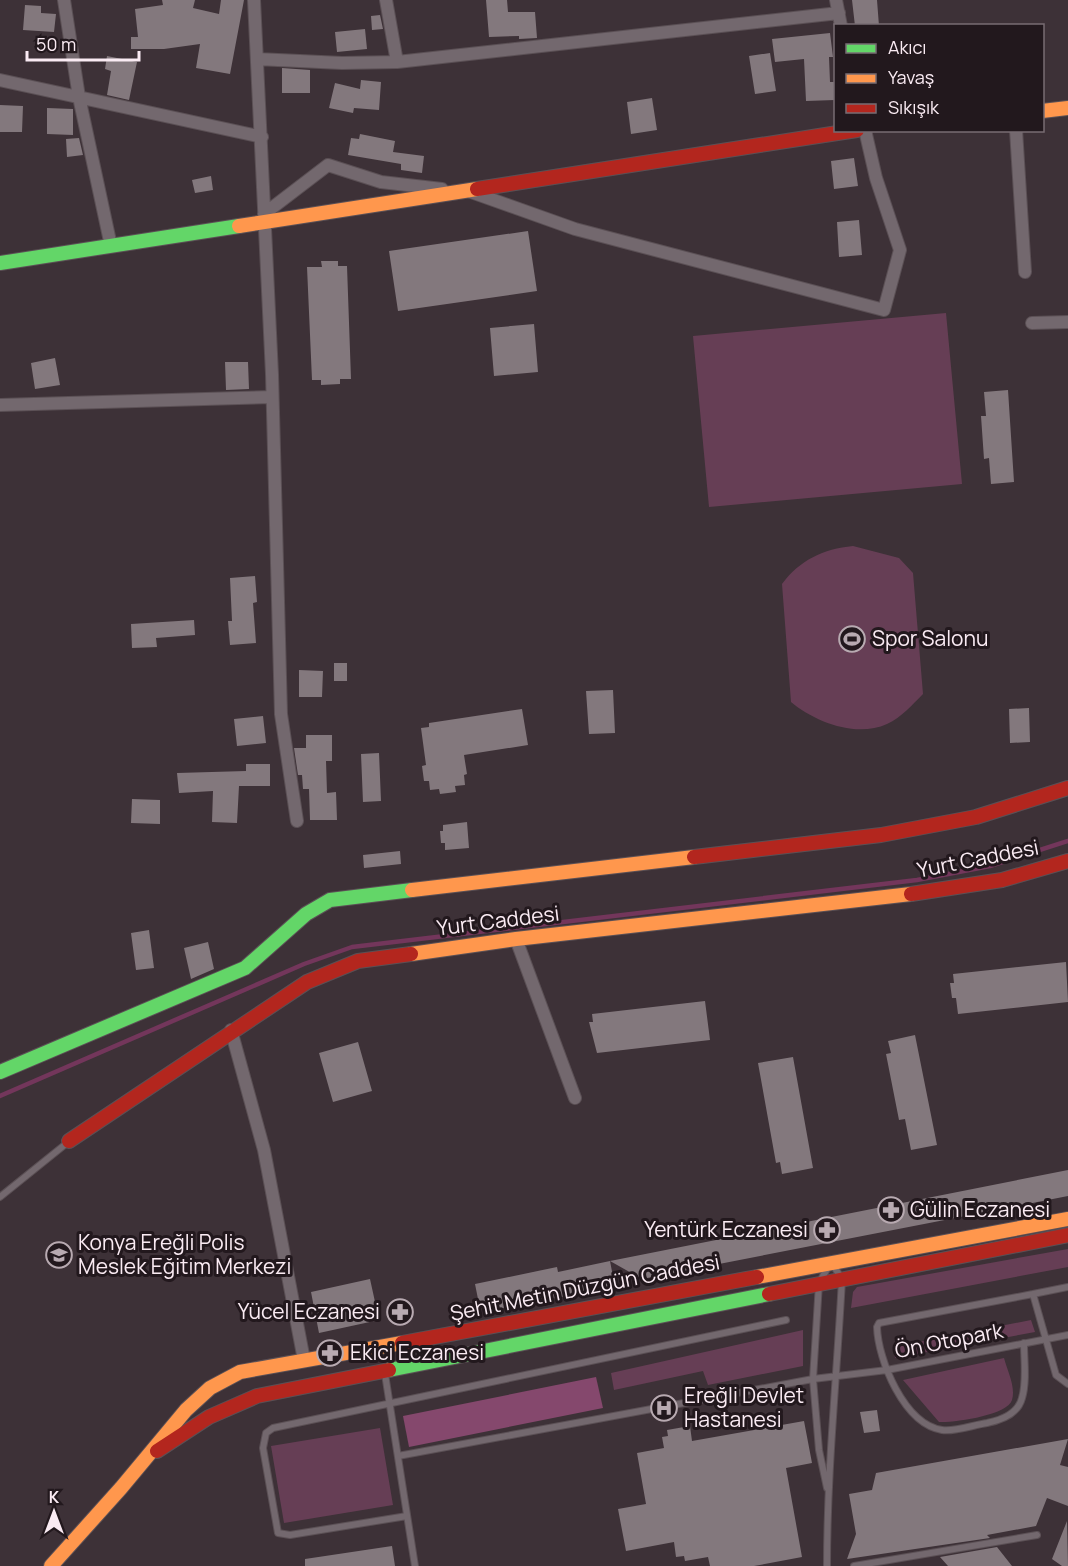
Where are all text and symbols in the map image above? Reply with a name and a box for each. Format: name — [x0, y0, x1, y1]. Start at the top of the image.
scale bar — [27, 24, 140, 62]
legend — [834, 24, 1044, 132]
text: 50 m — [36, 32, 76, 56]
text: Akıcı — [888, 35, 926, 59]
text: Yavaş — [888, 65, 934, 89]
text: Sıkışık — [888, 95, 940, 119]
sports icon: Spor Salonu — [837, 624, 867, 654]
place label: Spor Salonu — [872, 624, 988, 652]
street label: Yurt Caddesi — [915, 833, 1041, 884]
street label: Yurt Caddesi — [435, 899, 561, 941]
pharmacy icon: Gülin Eczanesi — [876, 1195, 906, 1225]
place label: Gülin Eczanesi — [910, 1195, 1050, 1223]
place label: Yentürk Eczanesi — [644, 1215, 808, 1243]
pharmacy icon: Yentürk Eczanesi — [812, 1215, 842, 1245]
place label: Konya Ereğli Polis Meslek Eğitim Merkezi — [78, 1228, 291, 1280]
school or university icon: Konya Ereğli Polis Meslek Eğitim Merkezi — [44, 1240, 74, 1270]
street label: Şehit Metin Düzgün Caddesi — [448, 1247, 722, 1327]
place label: Yücel Eczanesi — [238, 1297, 380, 1325]
pharmacy icon: Yücel Eczanesi — [385, 1297, 415, 1327]
street label: Ön Otopark — [892, 1316, 1006, 1364]
pharmacy icon: Ekici Eczanesi — [315, 1338, 345, 1368]
place label: Ekici Eczanesi — [350, 1338, 484, 1366]
place label: Ereğli Devlet Hastanesi — [684, 1381, 804, 1433]
hospital icon: Ereğli Devlet Hastanesi — [649, 1393, 679, 1423]
north arrow — [24, 1482, 84, 1542]
text: K — [49, 1486, 60, 1508]

